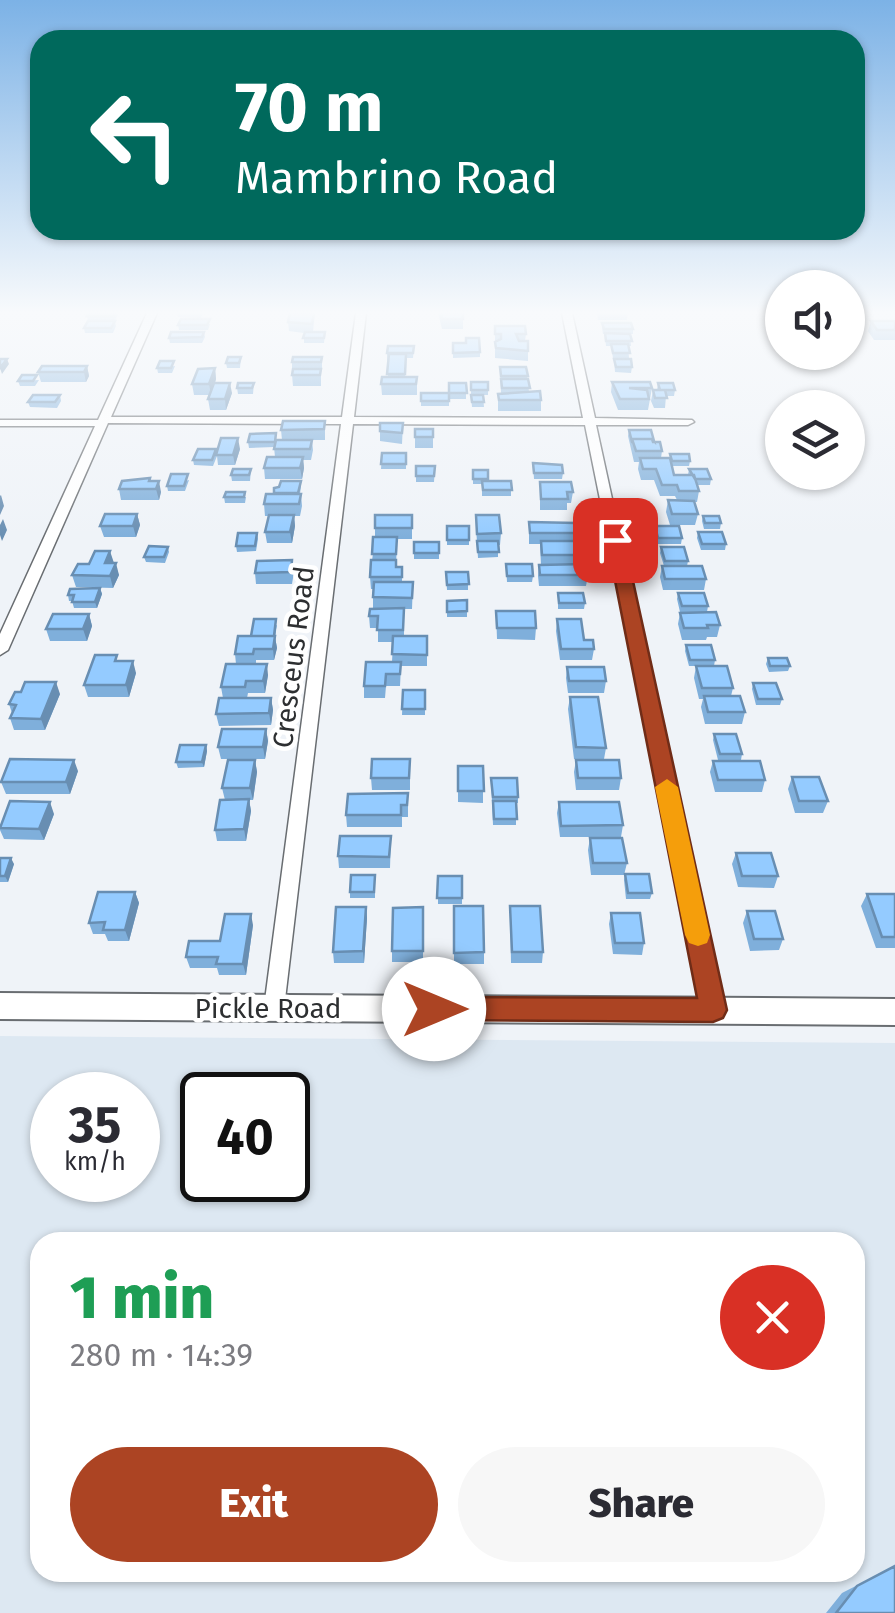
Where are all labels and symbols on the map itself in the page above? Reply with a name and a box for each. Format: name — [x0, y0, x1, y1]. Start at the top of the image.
pin — [573, 498, 658, 583]
street label: Cresceus Road — [266, 564, 321, 750]
position arrow — [382, 957, 486, 1061]
street label: Pickle Road — [194, 992, 342, 1025]
speed limit sign: 40 — [180, 1072, 310, 1202]

